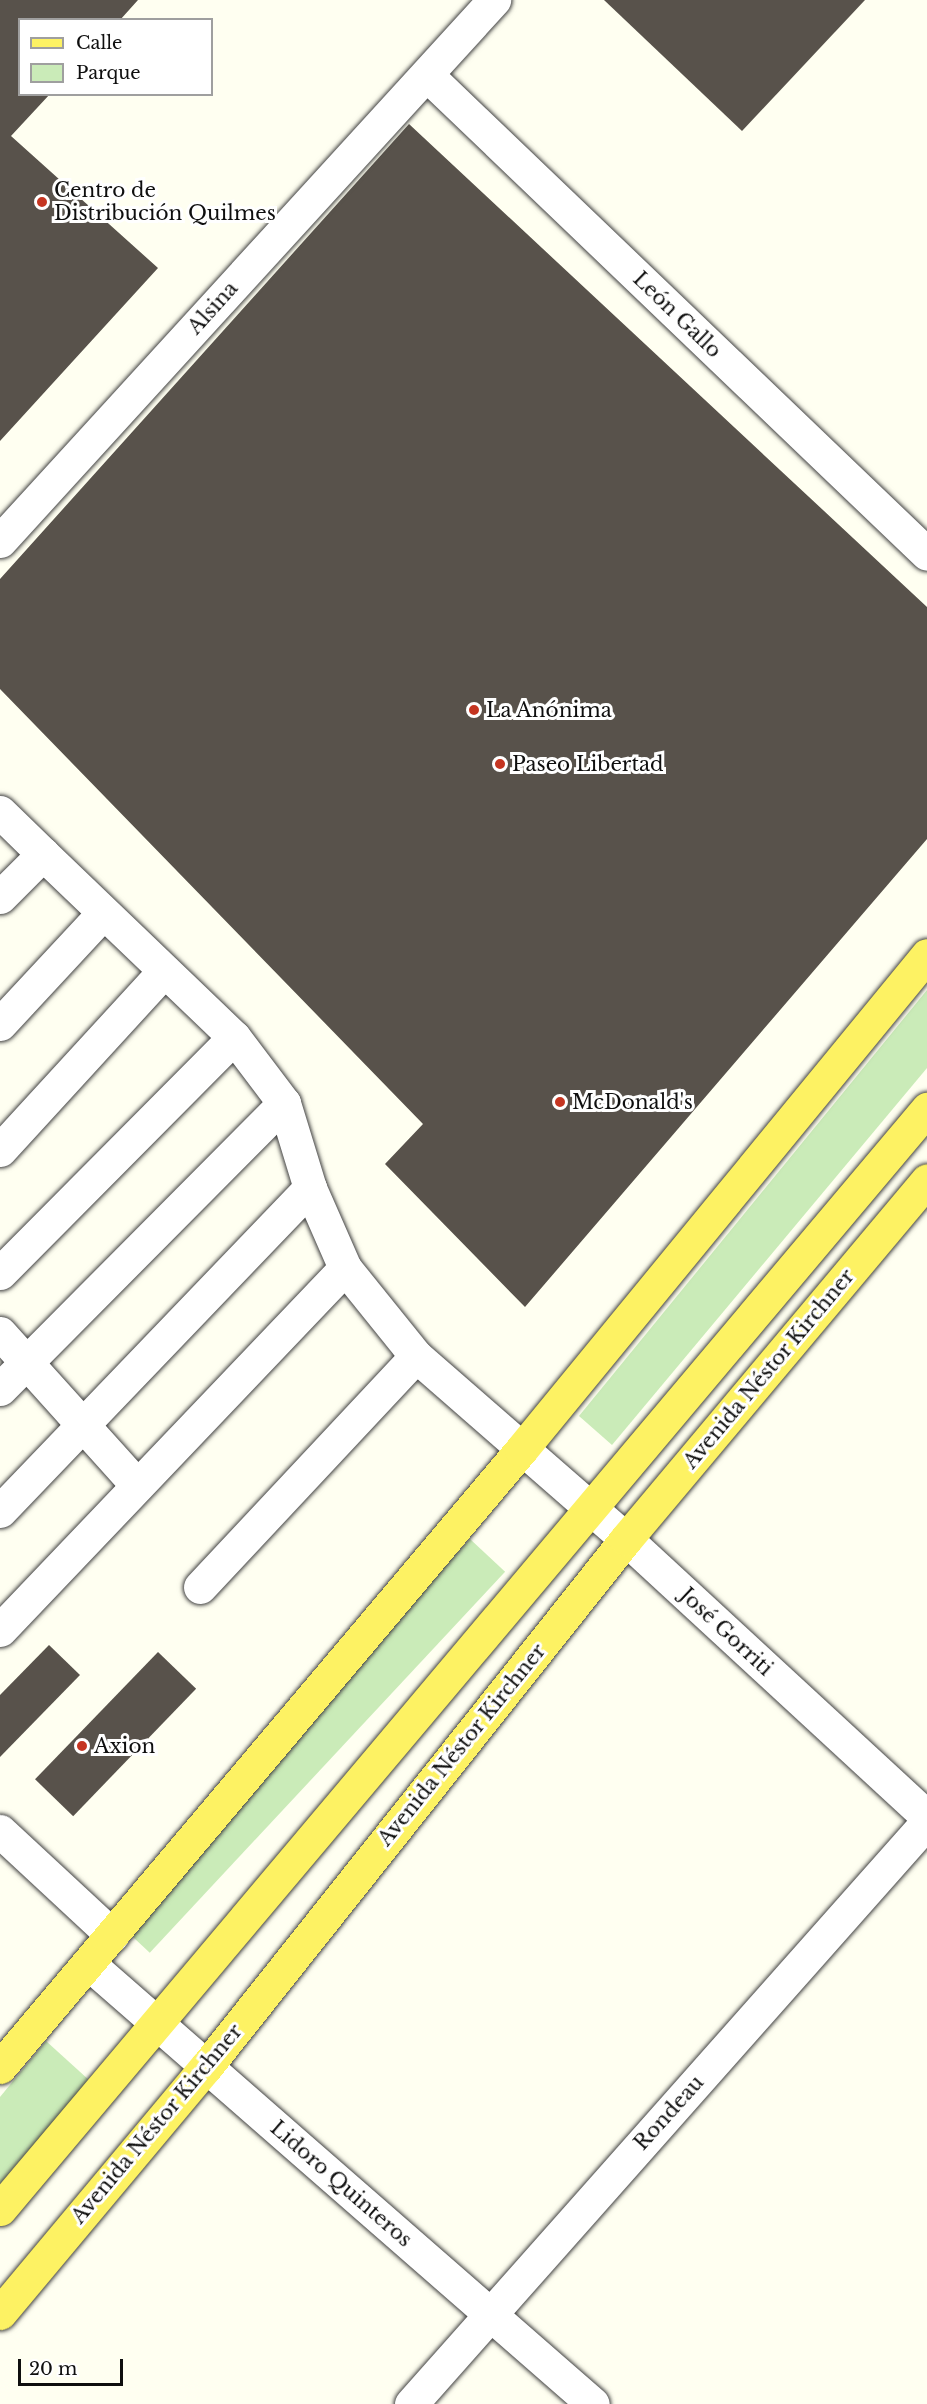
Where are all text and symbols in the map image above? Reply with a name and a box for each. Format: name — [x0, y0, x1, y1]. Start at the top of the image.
legend — [18, 18, 213, 96]
text: Calle — [76, 32, 122, 54]
text: Parque — [76, 62, 141, 84]
place label: Centro de Distribución Quilmes — [54, 178, 276, 225]
marker: Centro de Distribución Quilmes — [35, 195, 49, 209]
street label: León Gallo — [628, 267, 726, 363]
street label: Alsina — [183, 277, 243, 339]
place label: La Anónima — [486, 698, 613, 722]
marker: La Anónima — [467, 703, 481, 717]
place label: Paseo Libertad — [512, 752, 664, 776]
marker: Paseo Libertad — [493, 757, 507, 771]
place label: McDonald's — [572, 1090, 693, 1114]
marker: McDonald's — [553, 1095, 567, 1109]
street label: Avenida Néstor Kirchner — [678, 1264, 860, 1474]
street label: José Gorriti — [675, 1583, 777, 1681]
street label: Avenida Néstor Kirchner — [373, 1639, 551, 1851]
place label: Axion — [94, 1734, 155, 1758]
marker: Axion — [75, 1739, 89, 1753]
street label: Avenida Néstor Kirchner — [66, 2019, 248, 2229]
street label: Rondeau — [629, 2071, 709, 2155]
street label: Lidoro Quinteros — [265, 2116, 417, 2252]
scale bar — [21, 2347, 126, 2385]
text: 20 m — [29, 2358, 77, 2380]

